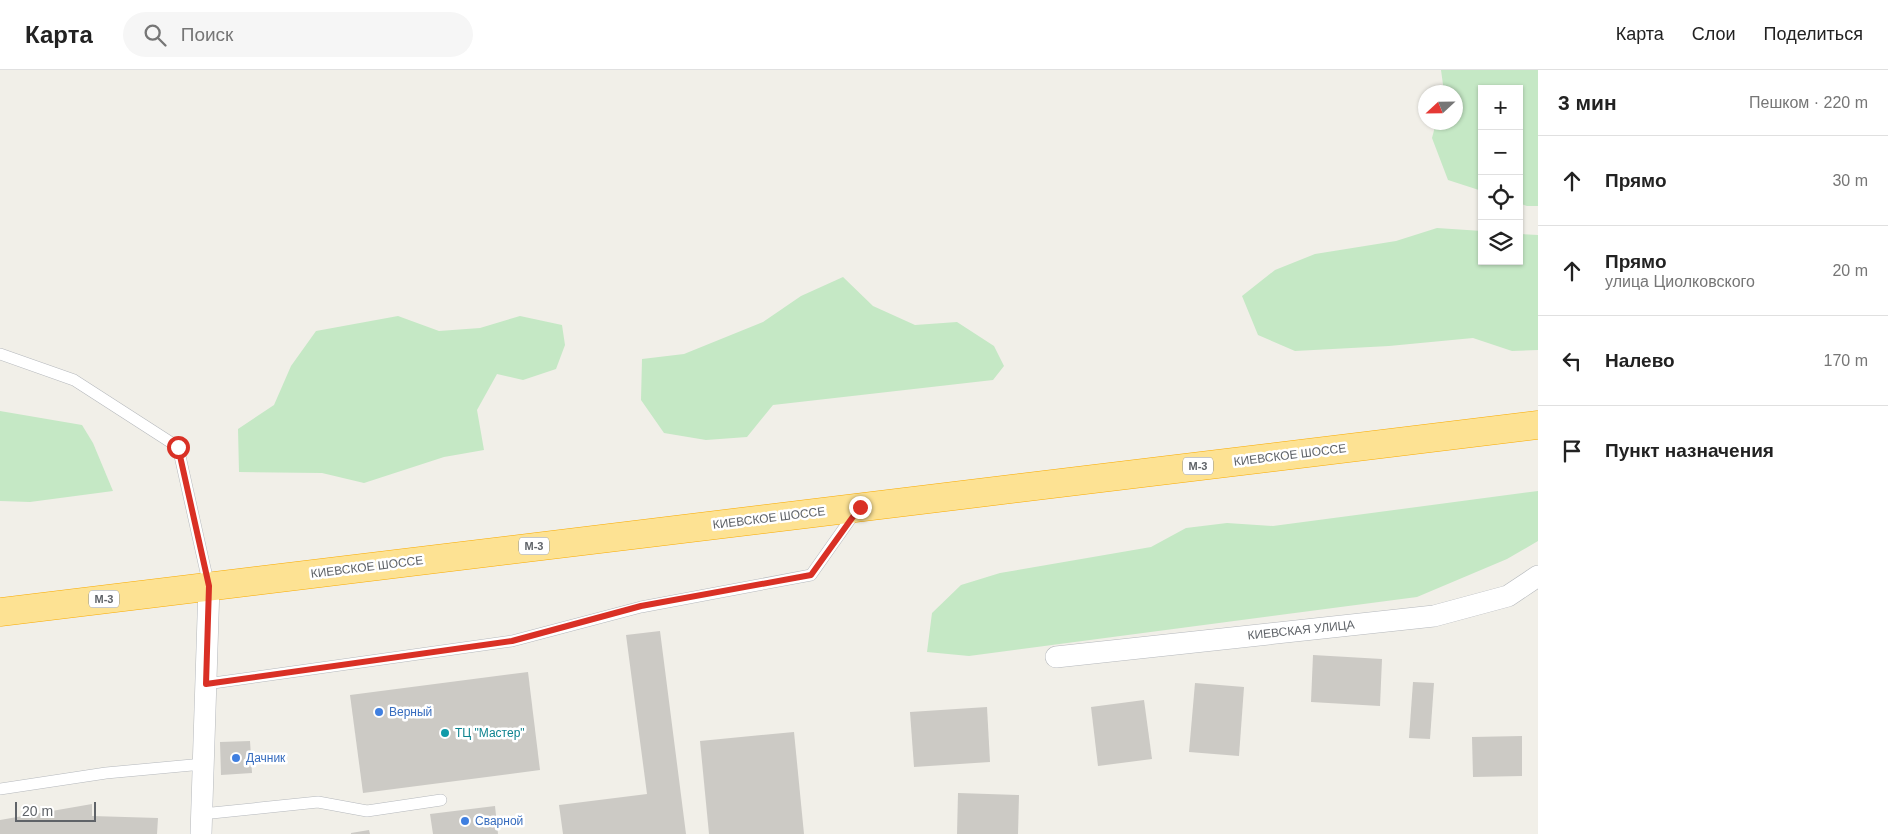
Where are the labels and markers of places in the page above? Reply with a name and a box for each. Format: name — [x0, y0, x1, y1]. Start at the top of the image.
place label: Верный — [389, 705, 432, 719]
marker: Верный — [373, 706, 385, 718]
place label: ТЦ "Мастер" — [455, 726, 525, 740]
marker: ТЦ "Мастер" — [439, 727, 451, 739]
place label: Дачник — [246, 751, 286, 765]
marker: Дачник — [230, 752, 242, 764]
place label: Сварной — [475, 814, 523, 828]
marker: Сварной — [459, 815, 471, 827]

